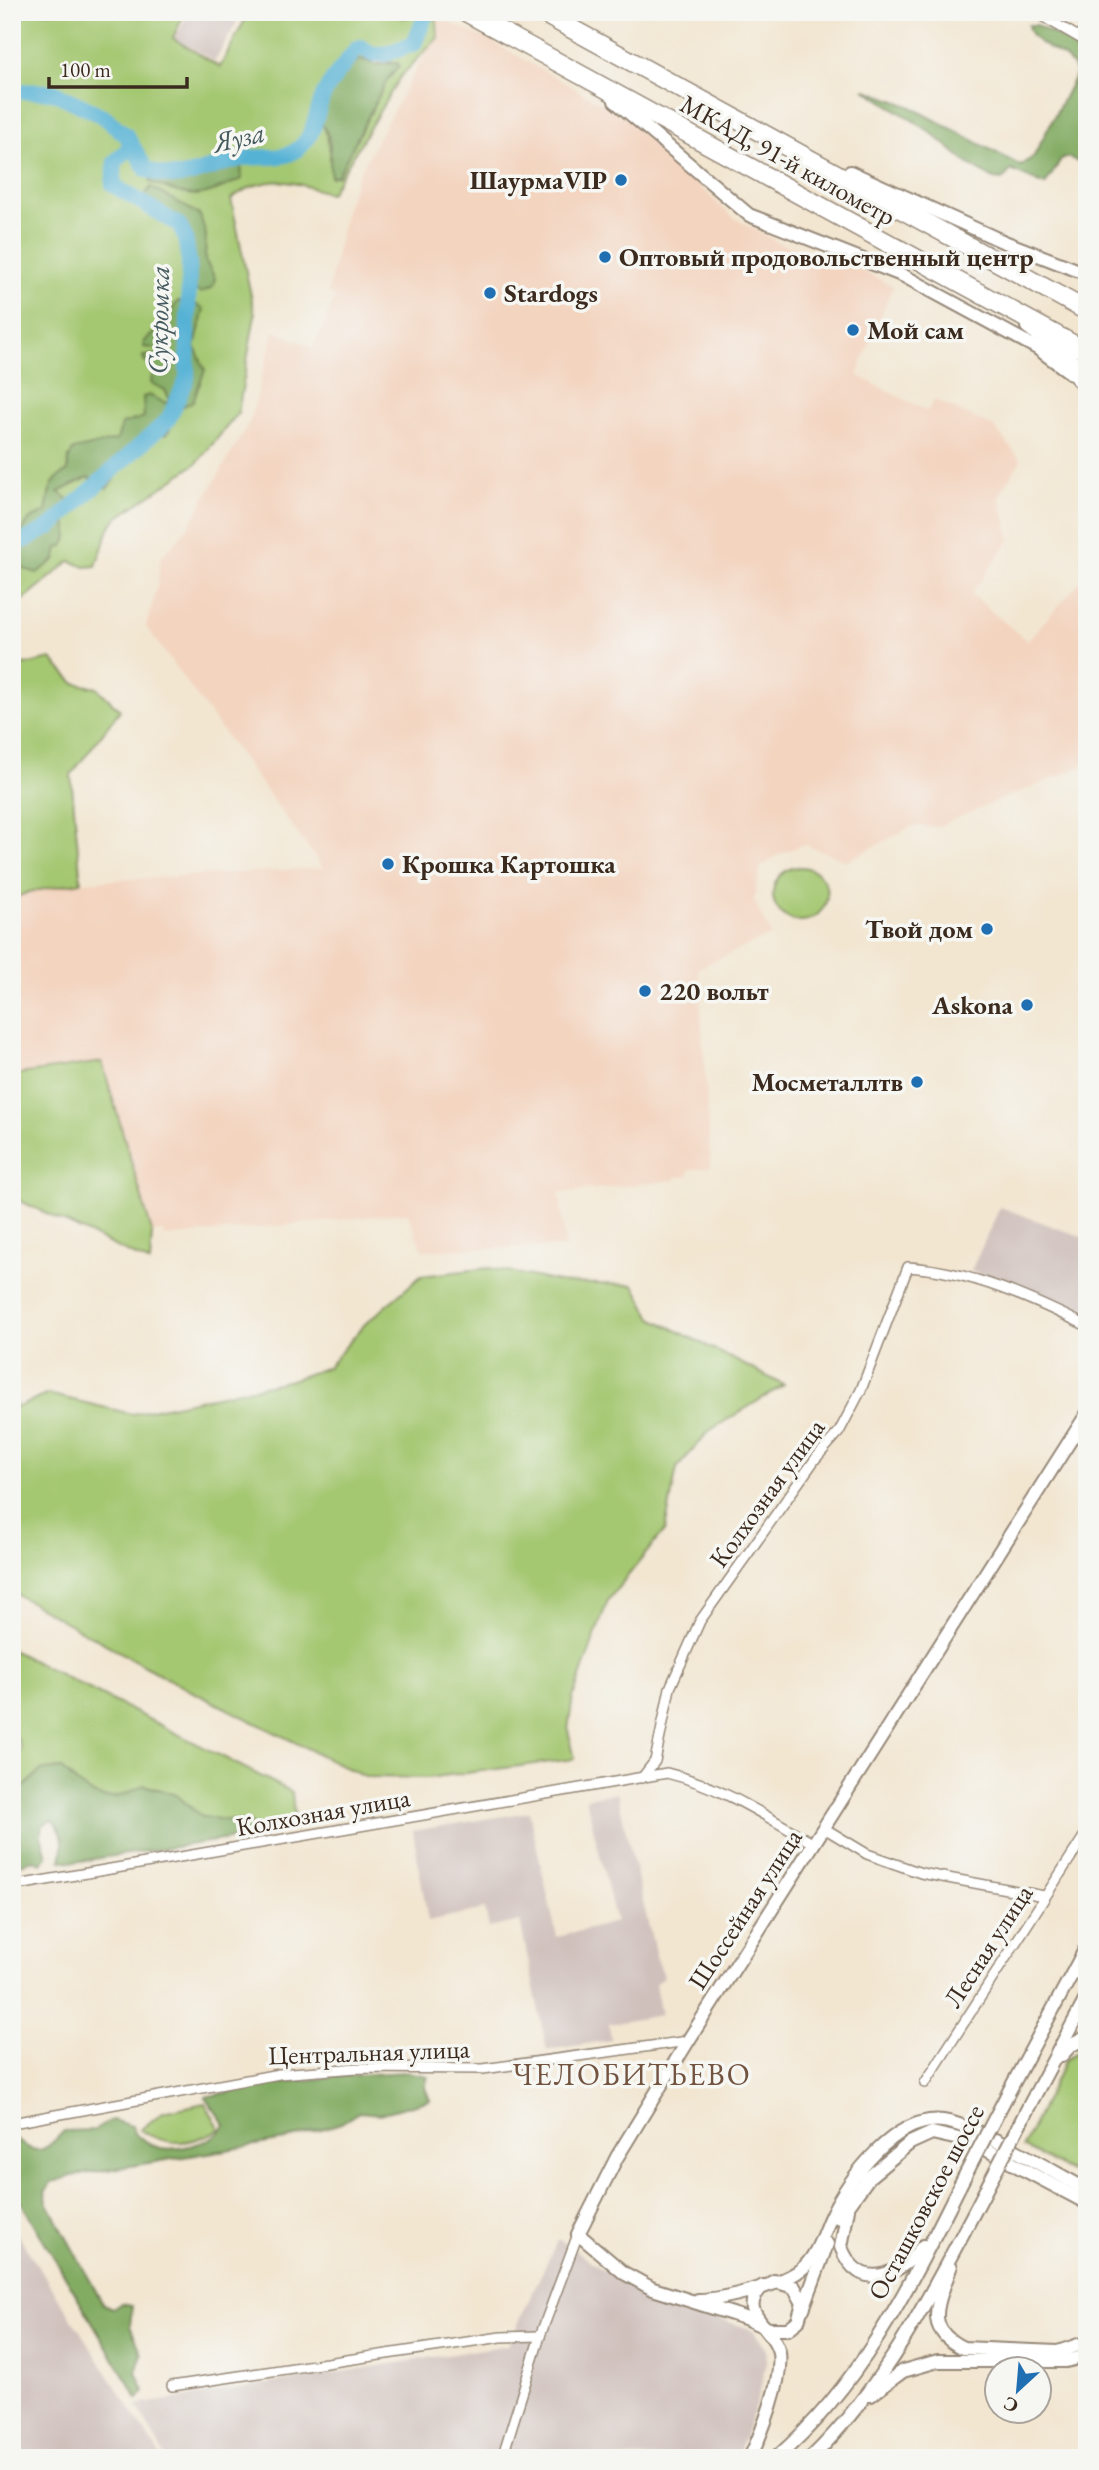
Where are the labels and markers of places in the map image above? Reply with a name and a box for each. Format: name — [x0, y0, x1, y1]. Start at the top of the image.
place label: ШаурмаVIP — [470, 163, 607, 197]
marker: ШаурмаVIP — [613, 172, 629, 188]
place label: Оптовый продовольственный центр — [619, 240, 1034, 274]
marker: Оптовый продовольственный центр — [597, 249, 613, 265]
place label: Stardogs — [504, 276, 598, 310]
marker: Stardogs — [482, 285, 498, 301]
place label: Мой сам — [867, 313, 965, 347]
marker: Мой сам — [845, 322, 861, 338]
place label: Крошка Картошка — [402, 847, 616, 881]
marker: Крошка Картошка — [380, 856, 396, 872]
place label: Твой дом — [865, 912, 973, 946]
marker: Твой дом — [979, 921, 995, 937]
place label: 220 вольт — [659, 974, 769, 1008]
marker: 220 вольт — [637, 983, 653, 999]
place label: Askona — [931, 988, 1014, 1022]
marker: Askona — [1019, 997, 1035, 1013]
place label: Мосметаллтв — [751, 1065, 903, 1099]
marker: Мосметаллтв — [909, 1074, 925, 1090]

